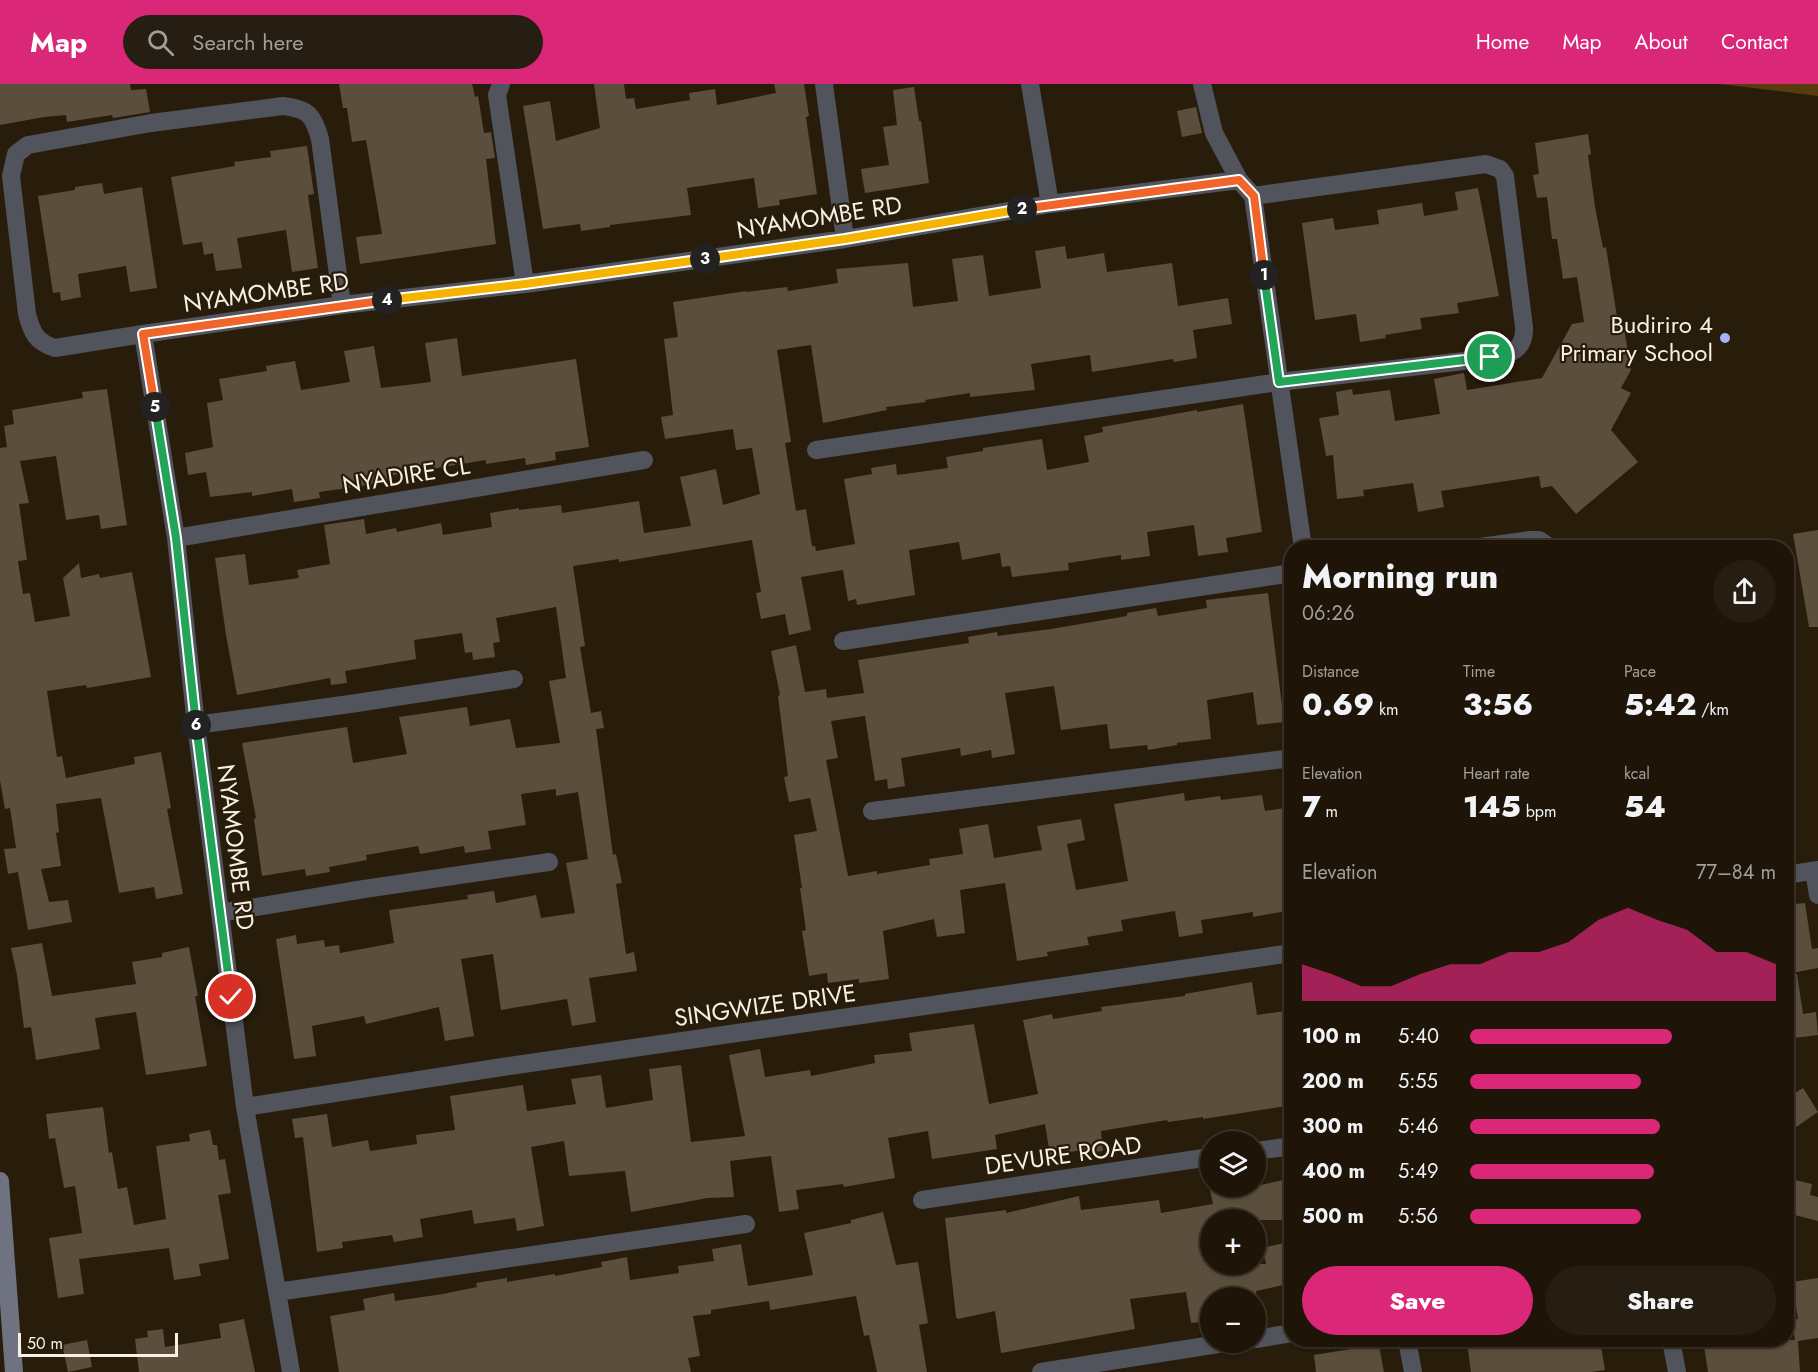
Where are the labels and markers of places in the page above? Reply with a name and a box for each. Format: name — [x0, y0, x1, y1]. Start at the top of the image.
pin: 2 — [1007, 194, 1037, 224]
pin: 3 — [690, 244, 720, 274]
pin: 1 — [1249, 260, 1279, 290]
pin: 4 — [372, 285, 402, 315]
place label: Budiriro 4 Primary School — [1560, 307, 1713, 370]
pin — [1464, 331, 1515, 382]
marker: Budiriro 4 Primary School — [1718, 331, 1732, 345]
pin: 5 — [140, 392, 170, 422]
pin: 6 — [181, 710, 211, 740]
pin — [205, 971, 256, 1022]

